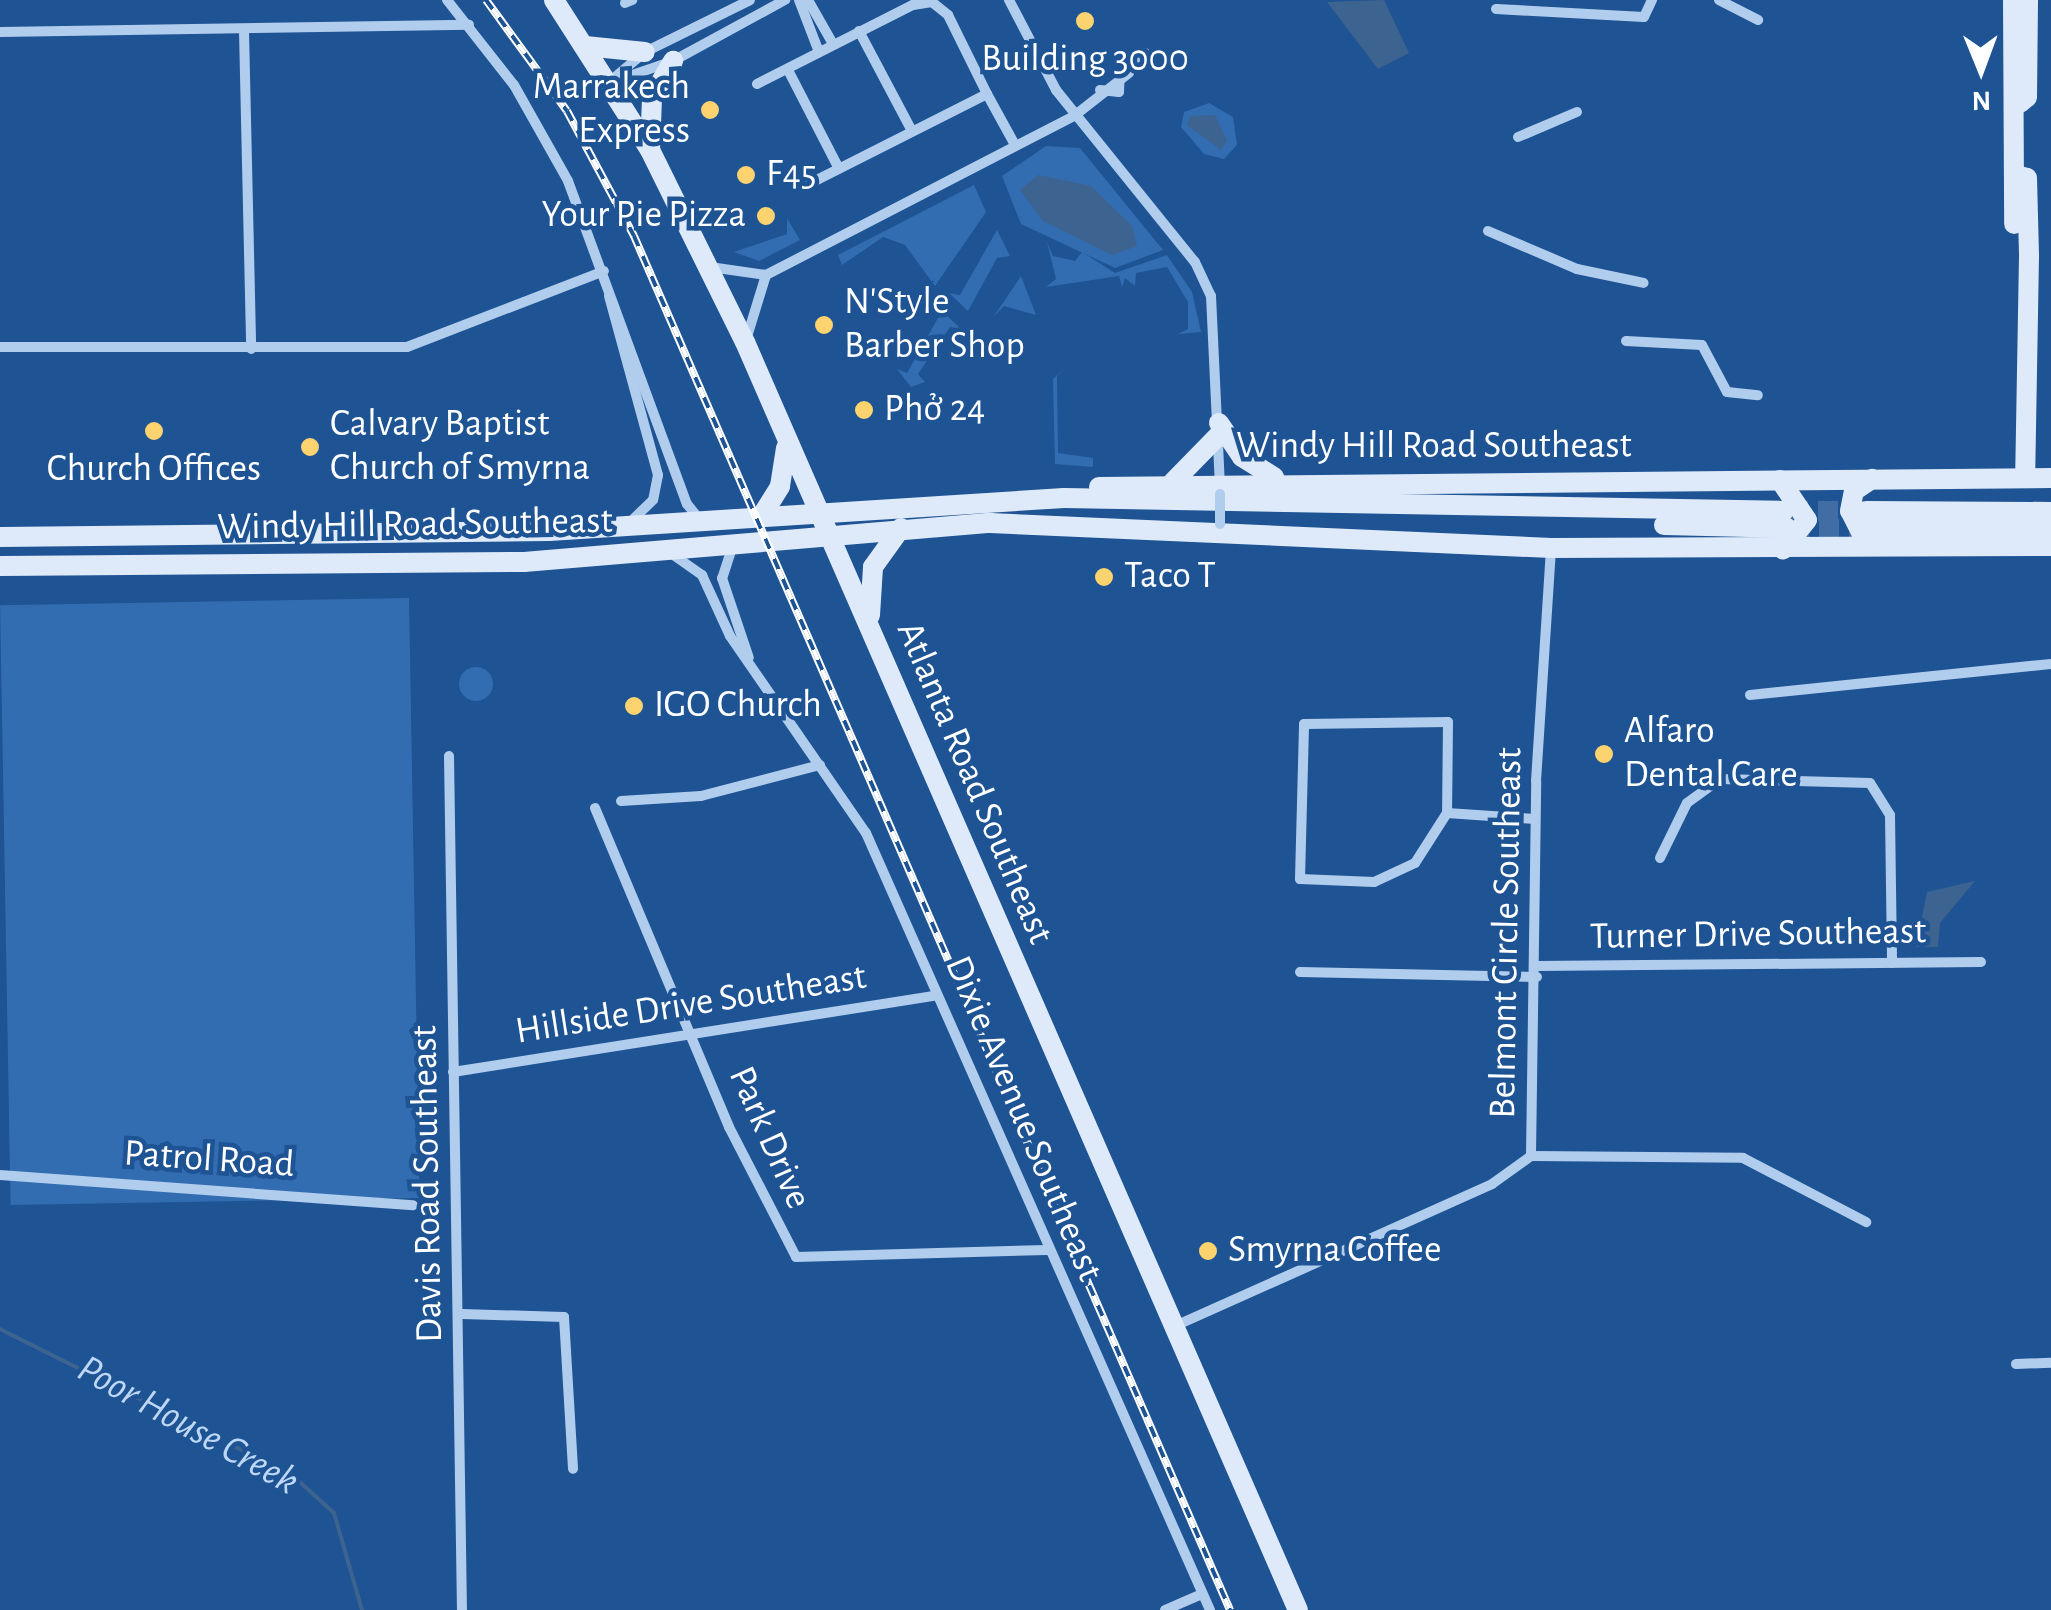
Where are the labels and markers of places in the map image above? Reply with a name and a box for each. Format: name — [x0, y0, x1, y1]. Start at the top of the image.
marker: Building 3000 — [1074, 10, 1096, 32]
place label: Building 3000 — [981, 37, 1189, 83]
place label: Marrakech Express — [533, 65, 690, 154]
marker: Marrakech Express — [699, 99, 721, 121]
place label: F45 — [766, 152, 817, 198]
marker: F45 — [735, 164, 757, 186]
place label: Your Pie Pizza — [542, 193, 746, 239]
marker: Your Pie Pizza — [755, 205, 777, 227]
place label: N'Style Barber Shop — [844, 280, 1025, 370]
marker: N'Style Barber Shop — [813, 314, 835, 336]
place label: Phở 24 — [884, 387, 985, 433]
marker: Phở 24 — [853, 399, 875, 421]
place label: Calvary Baptist Church of Smyrna — [330, 402, 590, 492]
marker: Church Offices — [143, 420, 165, 442]
marker: Calvary Baptist Church of Smyrna — [299, 436, 321, 458]
place label: Church Offices — [47, 447, 261, 493]
place label: Taco T — [1124, 554, 1216, 600]
marker: Taco T — [1093, 566, 1115, 588]
place label: IGO Church — [654, 683, 822, 729]
marker: IGO Church — [623, 695, 645, 717]
place label: Alfaro Dental Care — [1624, 709, 1798, 798]
marker: Alfaro Dental Care — [1593, 743, 1615, 765]
place label: Smyrna Coffee — [1228, 1228, 1441, 1274]
marker: Smyrna Coffee — [1197, 1240, 1219, 1262]

